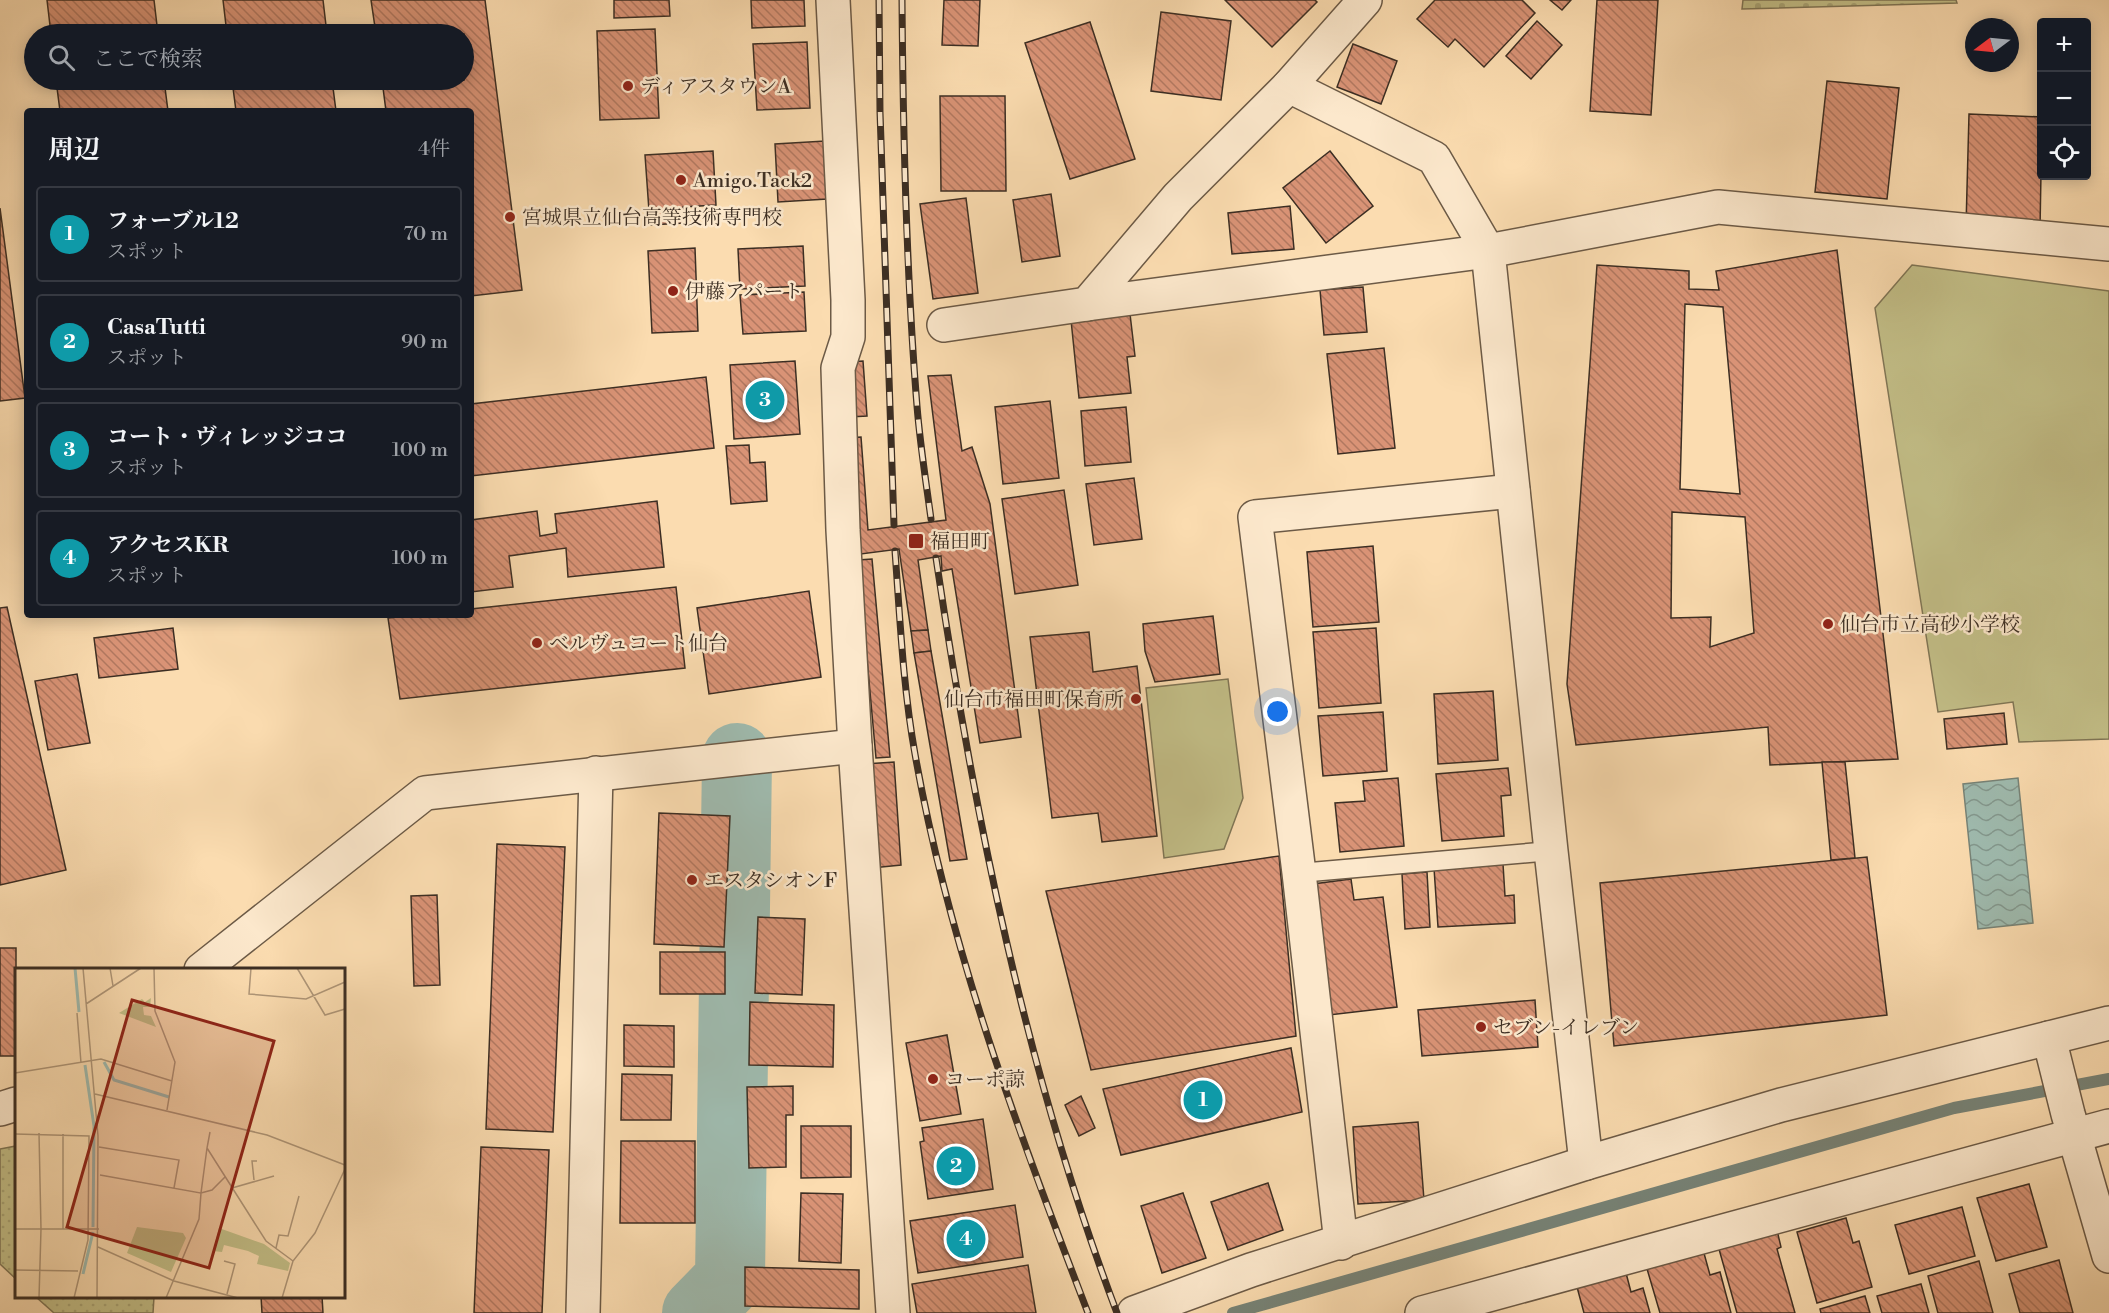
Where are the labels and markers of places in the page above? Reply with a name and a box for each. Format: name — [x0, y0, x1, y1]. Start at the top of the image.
place label: ディアスタウンA — [640, 75, 793, 100]
marker: ディアスタウンA — [621, 79, 635, 93]
place label: Amigo.Tack2 — [692, 169, 812, 194]
marker: Amigo.Tack2 — [674, 173, 688, 187]
place label: 宮城県立仙台高等技術専門校 — [522, 206, 782, 231]
marker: 宮城県立仙台高等技術専門校 — [503, 210, 517, 224]
place label: 伊藤アパート — [685, 280, 803, 305]
marker: 伊藤アパート — [666, 284, 680, 298]
pin: 3 — [746, 378, 784, 422]
place label: 福田町 — [930, 530, 990, 555]
marker: 福田町 — [907, 532, 925, 550]
place label: 仙台市立高砂小学校 — [1840, 613, 2020, 638]
marker: 仙台市立高砂小学校 — [1821, 617, 1835, 631]
place label: ベルヴュコート仙台 — [549, 632, 728, 657]
marker: ベルヴュコート仙台 — [530, 636, 544, 650]
place label: 仙台市福田町保育所 — [944, 688, 1124, 713]
marker: 仙台市福田町保育所 — [1129, 692, 1143, 706]
place label: エスタシオンF — [704, 869, 837, 894]
marker: エスタシオンF — [685, 873, 699, 887]
place label: セブン-イレブン — [1493, 1016, 1639, 1041]
marker: セブン-イレブン — [1474, 1020, 1488, 1034]
place label: コーポ諒 — [945, 1068, 1025, 1093]
marker: コーポ諒 — [926, 1072, 940, 1086]
pin: 1 — [1184, 1078, 1222, 1122]
pin: 2 — [936, 1144, 976, 1188]
pin: 4 — [946, 1216, 986, 1262]

